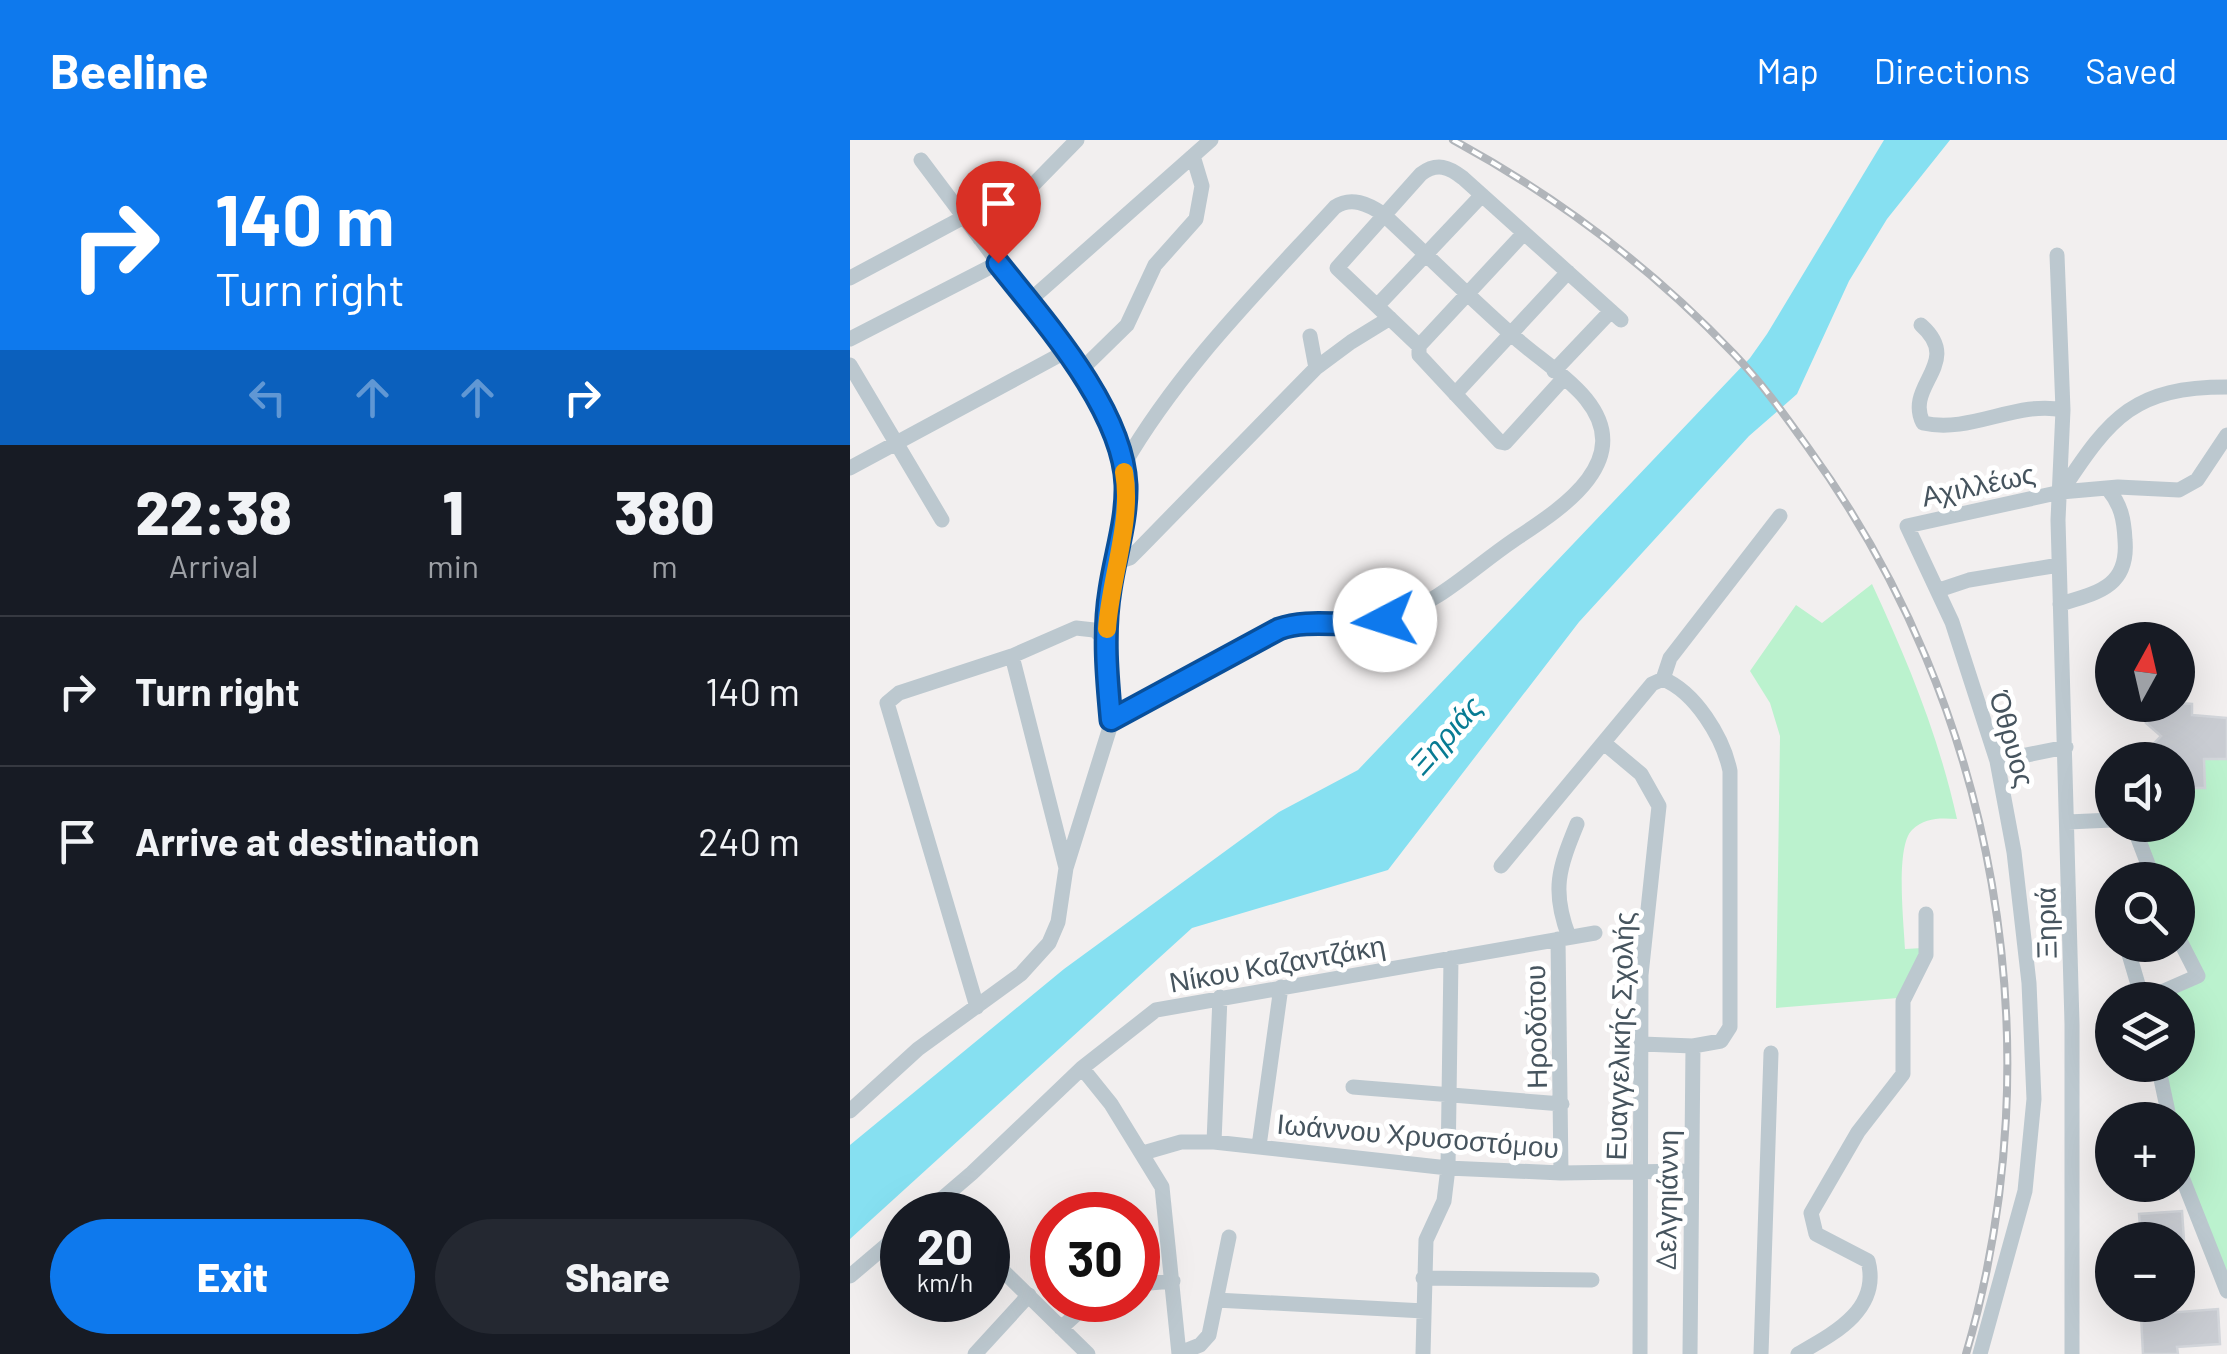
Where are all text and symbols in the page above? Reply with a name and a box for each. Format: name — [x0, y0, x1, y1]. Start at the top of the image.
text: Beeline — [50, 41, 208, 99]
text: Map — [1757, 49, 1819, 91]
text: Directions — [1874, 49, 2030, 91]
text: Saved — [2085, 49, 2177, 91]
pin — [956, 161, 1041, 264]
text: 140 m — [215, 176, 394, 260]
icon: arrive — [971, 176, 1026, 231]
icon: right — [50, 180, 180, 310]
text: Turn right — [215, 261, 405, 315]
icon: left — [240, 370, 295, 425]
icon: ahead — [345, 370, 400, 425]
icon: ahead — [450, 370, 505, 425]
icon: right — [555, 370, 610, 425]
street label: Αχιλλέως — [1918, 455, 2038, 513]
text: 22:38 — [135, 475, 292, 547]
text: 1 — [442, 475, 464, 547]
text: 380 — [614, 475, 715, 547]
text: Arrival — [169, 546, 258, 584]
text: min — [427, 546, 479, 584]
text: m — [651, 546, 678, 584]
position arrow — [1333, 568, 1437, 672]
north arrow — [2095, 622, 2195, 722]
map controls — [2095, 622, 2195, 1322]
icon: right — [50, 664, 105, 719]
text: Turn right — [135, 668, 300, 714]
text: 140 m — [705, 668, 800, 714]
street label: Όθρυος — [1983, 686, 2043, 791]
water label: Ξηριάς — [1400, 688, 1489, 781]
button: sound — [2095, 742, 2195, 842]
icon: arrive — [50, 814, 105, 869]
text: Arrive at destination — [135, 818, 480, 864]
text: 240 m — [698, 818, 800, 864]
button: search — [2095, 862, 2195, 962]
street label: Ξηριά — [2027, 887, 2063, 959]
street label: Ευαγγελικής Σχολής — [1598, 911, 1640, 1161]
street label: Νίκου Καζαντζάκη — [1166, 927, 1388, 999]
street label: Ηροδότου — [1517, 965, 1553, 1089]
button: layers — [2095, 982, 2195, 1082]
button: + — [2095, 1102, 2195, 1202]
street label: Ιωάννου Χρυσοστόμου — [1275, 1106, 1561, 1164]
street label: Δελγηιάννη — [1648, 1130, 1684, 1270]
speed limit sign: 30 — [1030, 1192, 1160, 1322]
text: 20 — [917, 1215, 973, 1275]
button: Exit — [50, 1219, 415, 1334]
button: Share — [435, 1219, 800, 1334]
button: − — [2095, 1222, 2195, 1322]
text: km/h — [917, 1267, 973, 1297]

